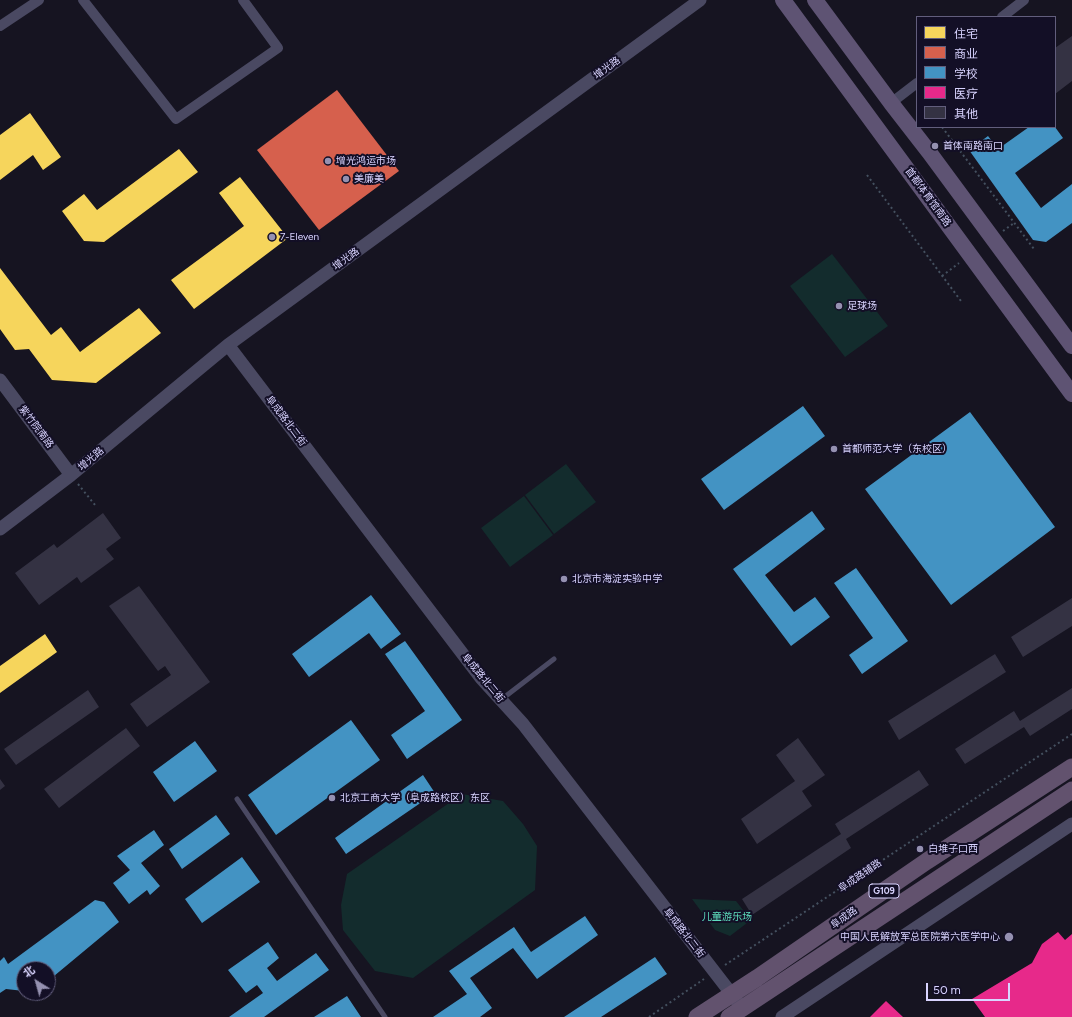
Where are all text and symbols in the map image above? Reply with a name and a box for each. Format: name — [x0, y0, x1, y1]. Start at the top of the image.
legend — [916, 16, 1056, 128]
text: 住宅 — [954, 27, 978, 41]
text: 商业 — [954, 47, 978, 61]
street label: 增光路 — [591, 54, 623, 82]
text: 学校 — [954, 67, 978, 81]
text: 医疗 — [954, 87, 978, 101]
text: 其他 — [954, 107, 978, 121]
place label: 首体南路南口 — [943, 140, 1003, 152]
marker: 首体南路南口 — [930, 141, 940, 151]
place label: 增光鸿运市场 — [336, 155, 396, 167]
marker: 增光鸿运市场 — [323, 156, 333, 166]
street label: 首都体育馆南路 — [903, 165, 953, 229]
place label: 美廉美 — [354, 173, 384, 185]
marker: 美廉美 — [341, 174, 351, 184]
place label: 7-Eleven — [280, 231, 319, 243]
marker: 7-Eleven — [267, 232, 277, 242]
street label: 增光路 — [330, 245, 362, 273]
place label: 足球场 — [847, 300, 877, 312]
marker: 足球场 — [834, 301, 844, 311]
street label: 阜成路北二街 — [263, 393, 309, 449]
street label: 紫竹院南路 — [16, 403, 56, 451]
place label: 首都师范大学（东校区） — [842, 443, 952, 455]
marker: 首都师范大学（东校区） — [829, 444, 839, 454]
street label: 增光路 — [76, 445, 106, 473]
place label: 北京市海淀实验中学 — [572, 573, 662, 585]
marker: 北京市海淀实验中学 — [559, 574, 569, 584]
street label: 阜成路北二街 — [459, 651, 507, 705]
place label: 北京工商大学（阜成路校区）东区 — [340, 792, 490, 804]
marker: 北京工商大学（阜成路校区）东区 — [327, 793, 337, 803]
place label: 白堆子口西 — [928, 843, 978, 855]
marker: 白堆子口西 — [915, 844, 925, 854]
street label: 阜成路辅路 — [836, 857, 884, 895]
road number: G109 — [869, 884, 899, 898]
street label: 阜成路 — [828, 904, 860, 932]
street label: 阜成路北二街 — [661, 906, 707, 960]
park label: 儿童游乐场 — [702, 911, 752, 923]
place label: 中国人民解放军总医院第六医学中心 — [840, 931, 1000, 943]
marker: 中国人民解放军总医院第六医学中心 — [1003, 931, 1015, 943]
north arrow — [16, 961, 56, 1001]
text: 北 — [21, 963, 37, 980]
scale bar — [928, 975, 1012, 1001]
text: 50 m — [933, 983, 961, 997]

